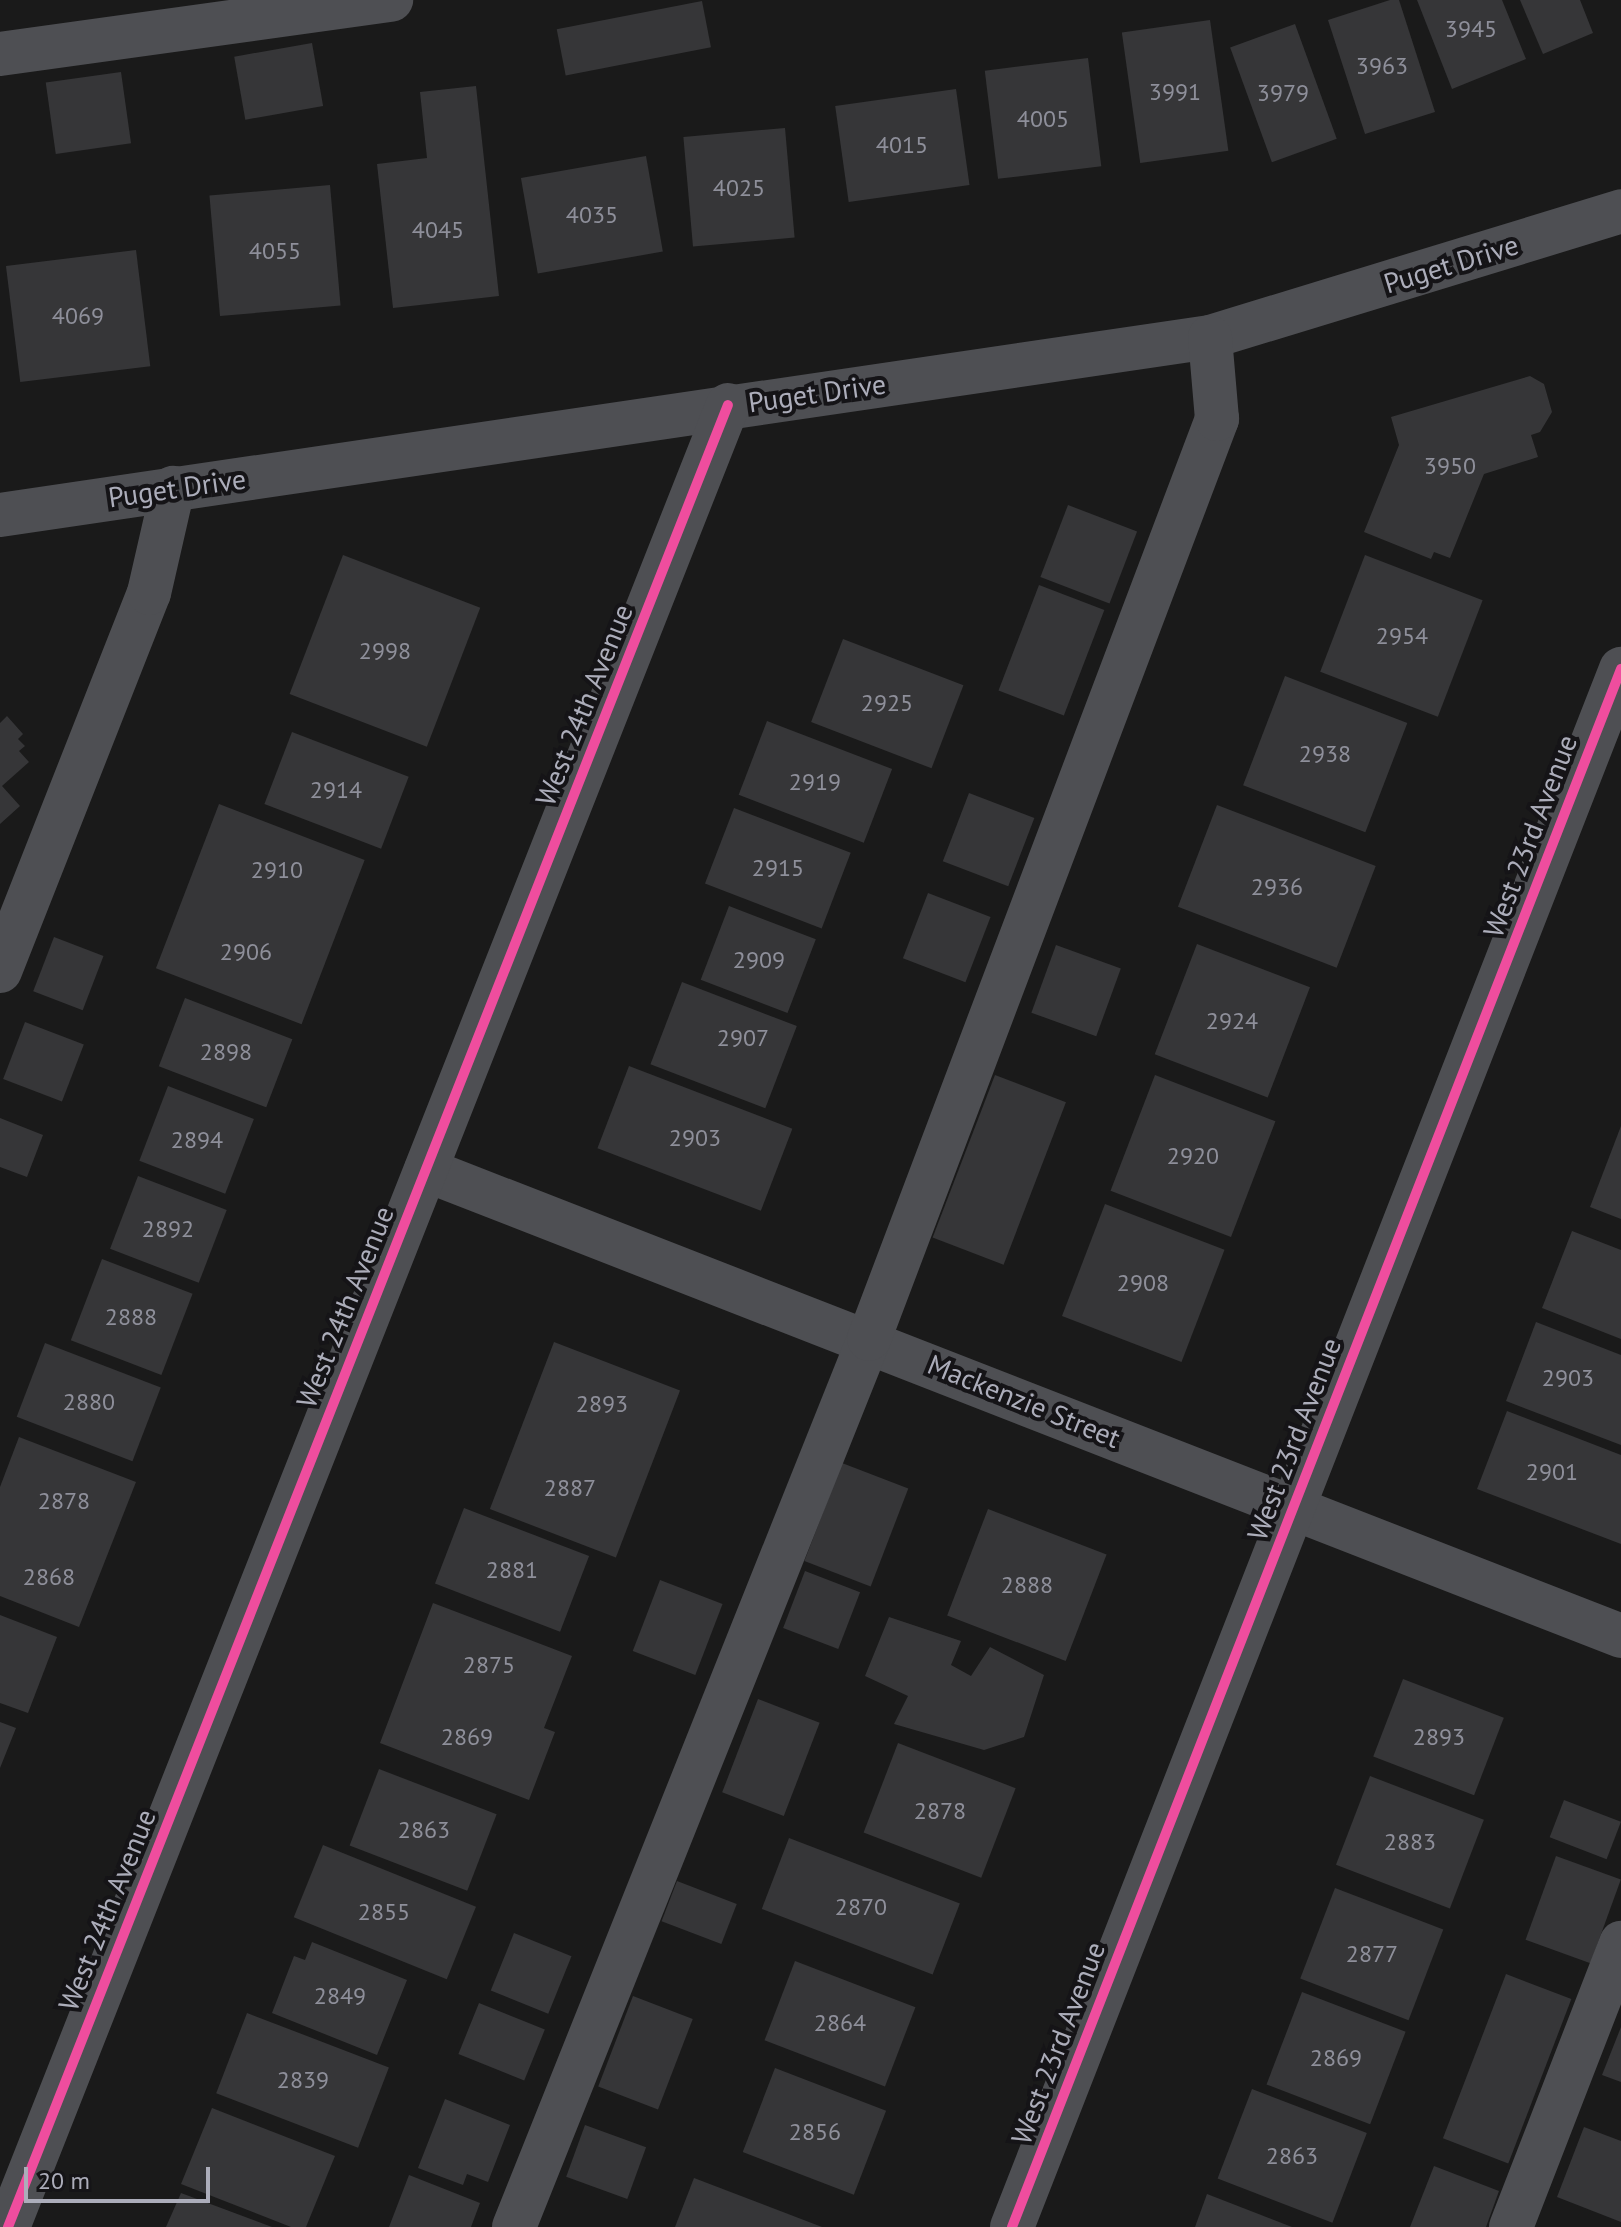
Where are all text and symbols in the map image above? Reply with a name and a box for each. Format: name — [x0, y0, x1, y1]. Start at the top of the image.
house number: 3945 — [1445, 15, 1497, 43]
house number: 3963 — [1356, 52, 1408, 80]
house number: 3991 — [1149, 78, 1201, 106]
house number: 3979 — [1257, 79, 1309, 107]
house number: 4005 — [1017, 105, 1069, 133]
house number: 4015 — [876, 131, 928, 159]
house number: 4025 — [713, 174, 765, 202]
house number: 4035 — [566, 201, 618, 229]
house number: 4045 — [412, 216, 464, 244]
street label: Puget Drive — [1380, 228, 1522, 300]
house number: 4055 — [249, 237, 301, 265]
house number: 4069 — [52, 302, 104, 330]
street label: Puget Drive — [746, 367, 888, 419]
house number: 3950 — [1424, 452, 1476, 480]
street label: Puget Drive — [106, 462, 248, 514]
street label: West 24th Avenue — [528, 599, 640, 811]
house number: 2954 — [1376, 622, 1428, 650]
house number: 2998 — [359, 637, 411, 665]
house number: 2925 — [861, 689, 913, 717]
street label: West 23rd Avenue — [1476, 730, 1584, 942]
house number: 2938 — [1299, 740, 1351, 768]
house number: 2919 — [789, 768, 841, 796]
house number: 2914 — [310, 776, 362, 804]
house number: 2915 — [752, 854, 804, 882]
house number: 2910 — [251, 856, 303, 884]
house number: 2936 — [1251, 873, 1303, 901]
house number: 2906 — [220, 938, 272, 966]
house number: 2909 — [733, 946, 785, 974]
house number: 2924 — [1206, 1007, 1258, 1035]
house number: 2907 — [717, 1024, 769, 1052]
house number: 2898 — [200, 1038, 252, 1066]
house number: 2903 — [669, 1124, 721, 1152]
house number: 2894 — [171, 1126, 223, 1154]
house number: 2920 — [1167, 1142, 1219, 1170]
street label: West 24th Avenue — [289, 1201, 401, 1413]
house number: 2892 — [142, 1215, 194, 1243]
house number: 2908 — [1117, 1269, 1169, 1297]
house number: 2888 — [105, 1303, 157, 1331]
street label: West 23rd Avenue — [1240, 1333, 1348, 1545]
street label: Mackenzie Street — [923, 1347, 1125, 1455]
house number: 2903 — [1542, 1364, 1594, 1392]
house number: 2880 — [63, 1388, 115, 1416]
house number: 2893 — [576, 1390, 628, 1418]
house number: 2901 — [1526, 1458, 1578, 1486]
house number: 2887 — [544, 1474, 596, 1502]
house number: 2878 — [38, 1487, 90, 1515]
house number: 2881 — [486, 1556, 538, 1584]
house number: 2868 — [23, 1563, 75, 1591]
house number: 2888 — [1001, 1571, 1053, 1599]
house number: 2875 — [463, 1651, 515, 1679]
house number: 2869 — [441, 1723, 493, 1751]
house number: 2893 — [1413, 1723, 1465, 1751]
house number: 2878 — [914, 1797, 966, 1825]
street label: West 24th Avenue — [51, 1804, 163, 2016]
house number: 2863 — [398, 1816, 450, 1844]
house number: 2883 — [1384, 1828, 1436, 1856]
house number: 2870 — [835, 1893, 887, 1921]
house number: 2855 — [358, 1898, 410, 1926]
street label: West 23rd Avenue — [1004, 1937, 1112, 2149]
house number: 2877 — [1346, 1940, 1398, 1968]
house number: 2849 — [314, 1982, 366, 2010]
house number: 2864 — [814, 2009, 866, 2037]
house number: 2869 — [1310, 2044, 1362, 2072]
house number: 2839 — [277, 2066, 329, 2094]
house number: 2856 — [789, 2118, 841, 2146]
house number: 2863 — [1266, 2142, 1318, 2170]
scale bar — [28, 2151, 214, 2201]
text: 20 m — [38, 2165, 90, 2196]

